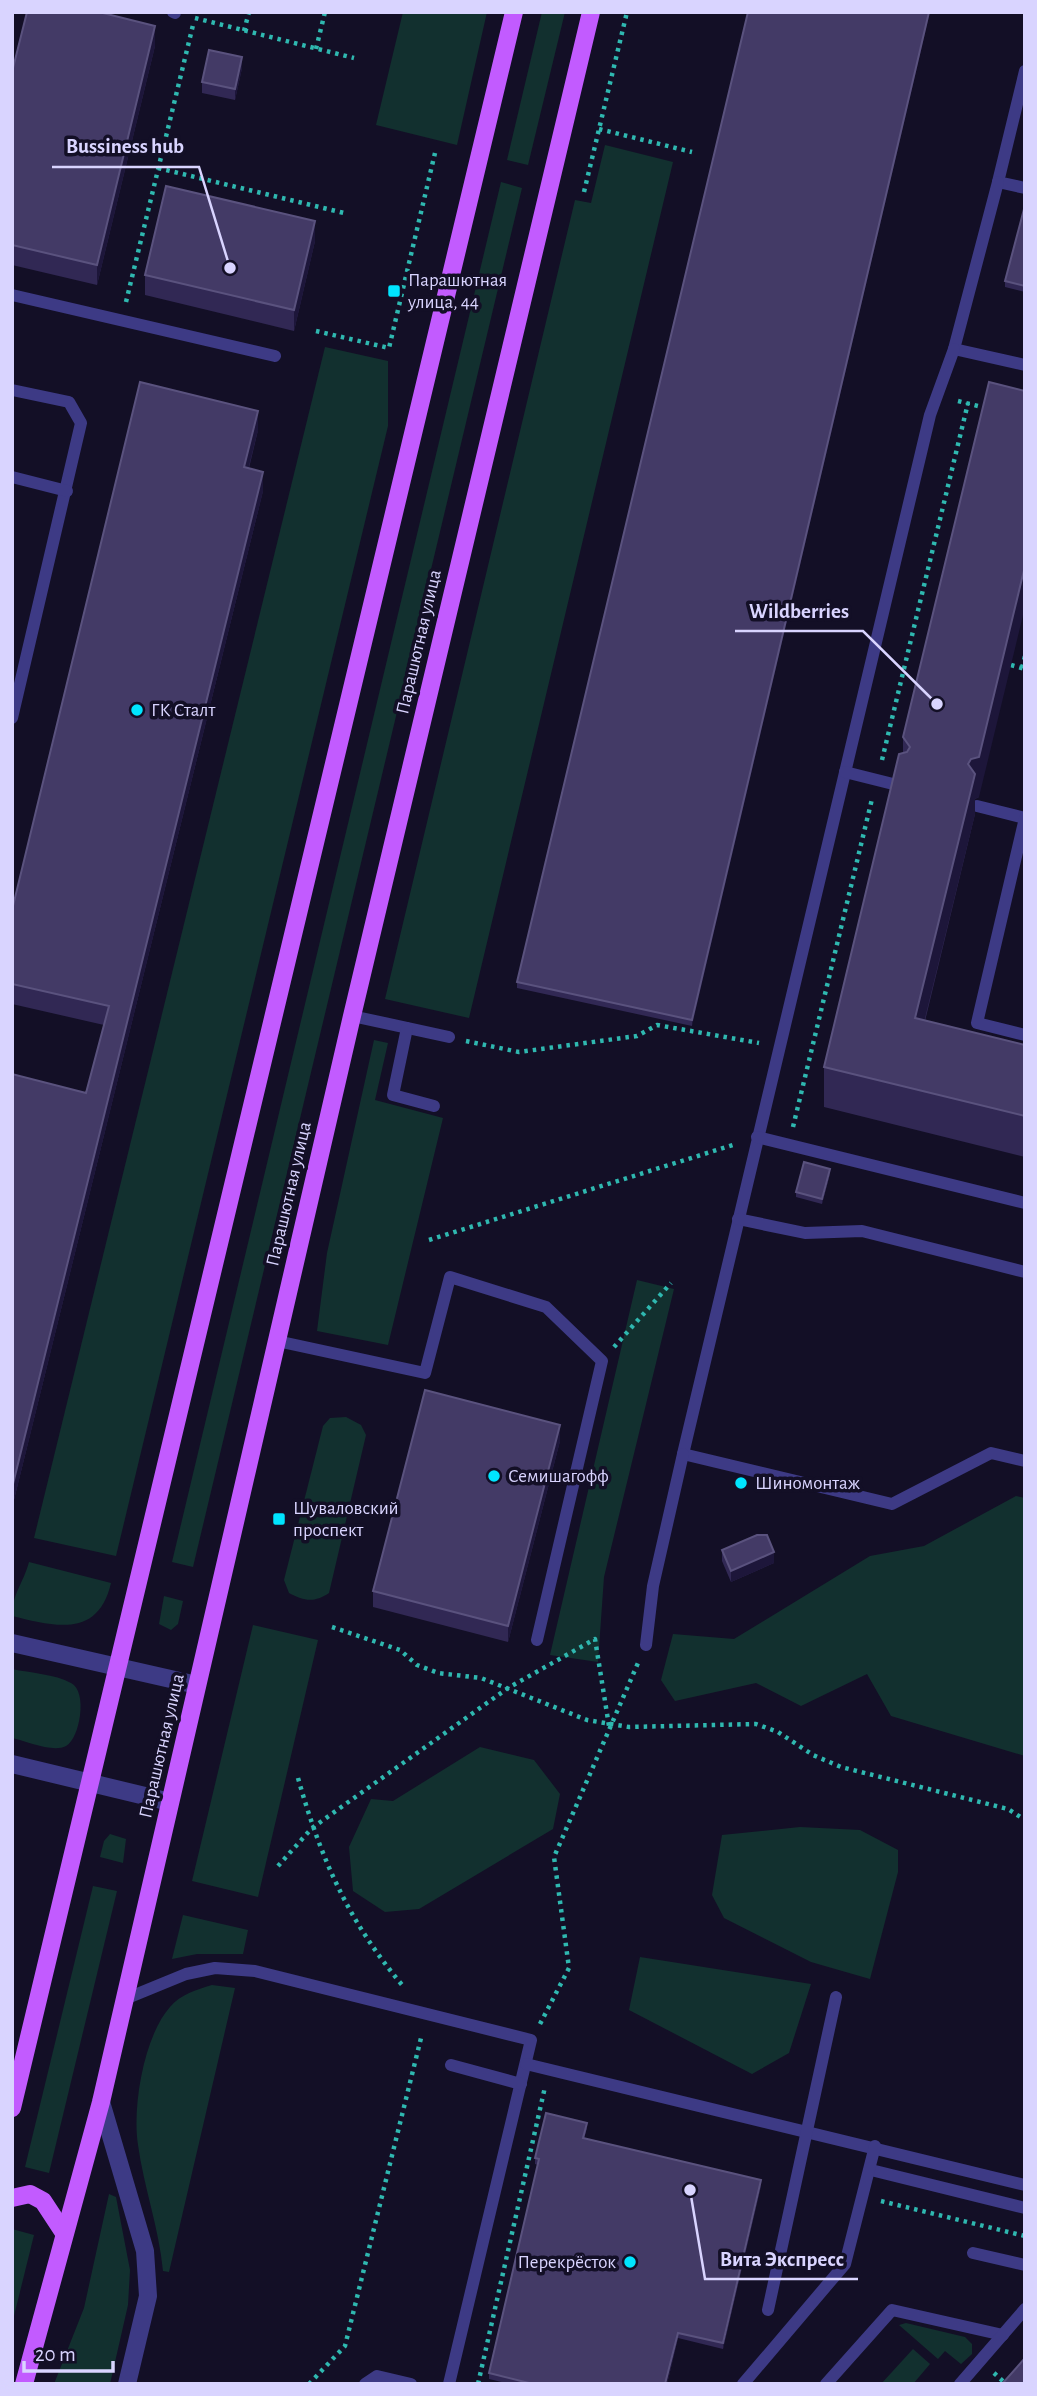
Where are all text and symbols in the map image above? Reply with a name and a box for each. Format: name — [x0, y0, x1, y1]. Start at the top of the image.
callout: Bussiness hub — [52, 125, 199, 167]
text: Bussiness hub — [66, 136, 184, 157]
place label: Парашютная улица, 44 — [407, 271, 507, 312]
marker: Парашютная улица, 44 — [386, 283, 402, 299]
street label: Парашютная улица — [393, 568, 445, 716]
callout: Wildberries — [735, 589, 863, 631]
text: Wildberries — [749, 601, 849, 622]
place label: ГК Сталт — [151, 701, 215, 720]
marker: ГК Сталт — [129, 702, 145, 718]
street label: Парашютная улица — [263, 1120, 315, 1268]
place label: Семишагофф — [508, 1467, 609, 1486]
marker: Семишагофф — [486, 1468, 502, 1484]
place label: Шиномонтаж — [755, 1474, 861, 1493]
marker: Шиномонтаж — [733, 1475, 749, 1491]
place label: Шуваловский проспект — [293, 1499, 399, 1540]
marker: Шуваловский проспект — [271, 1511, 287, 1527]
street label: Парашютная улица — [136, 1672, 188, 1820]
callout: Вита Экспресс — [705, 2237, 858, 2279]
text: Вита Экспресс — [720, 2249, 844, 2270]
place label: Перекрёсток — [518, 2253, 616, 2272]
marker: Перекрёсток — [622, 2254, 638, 2270]
scale bar — [24, 2330, 114, 2374]
text: 20 m — [35, 2344, 76, 2365]

